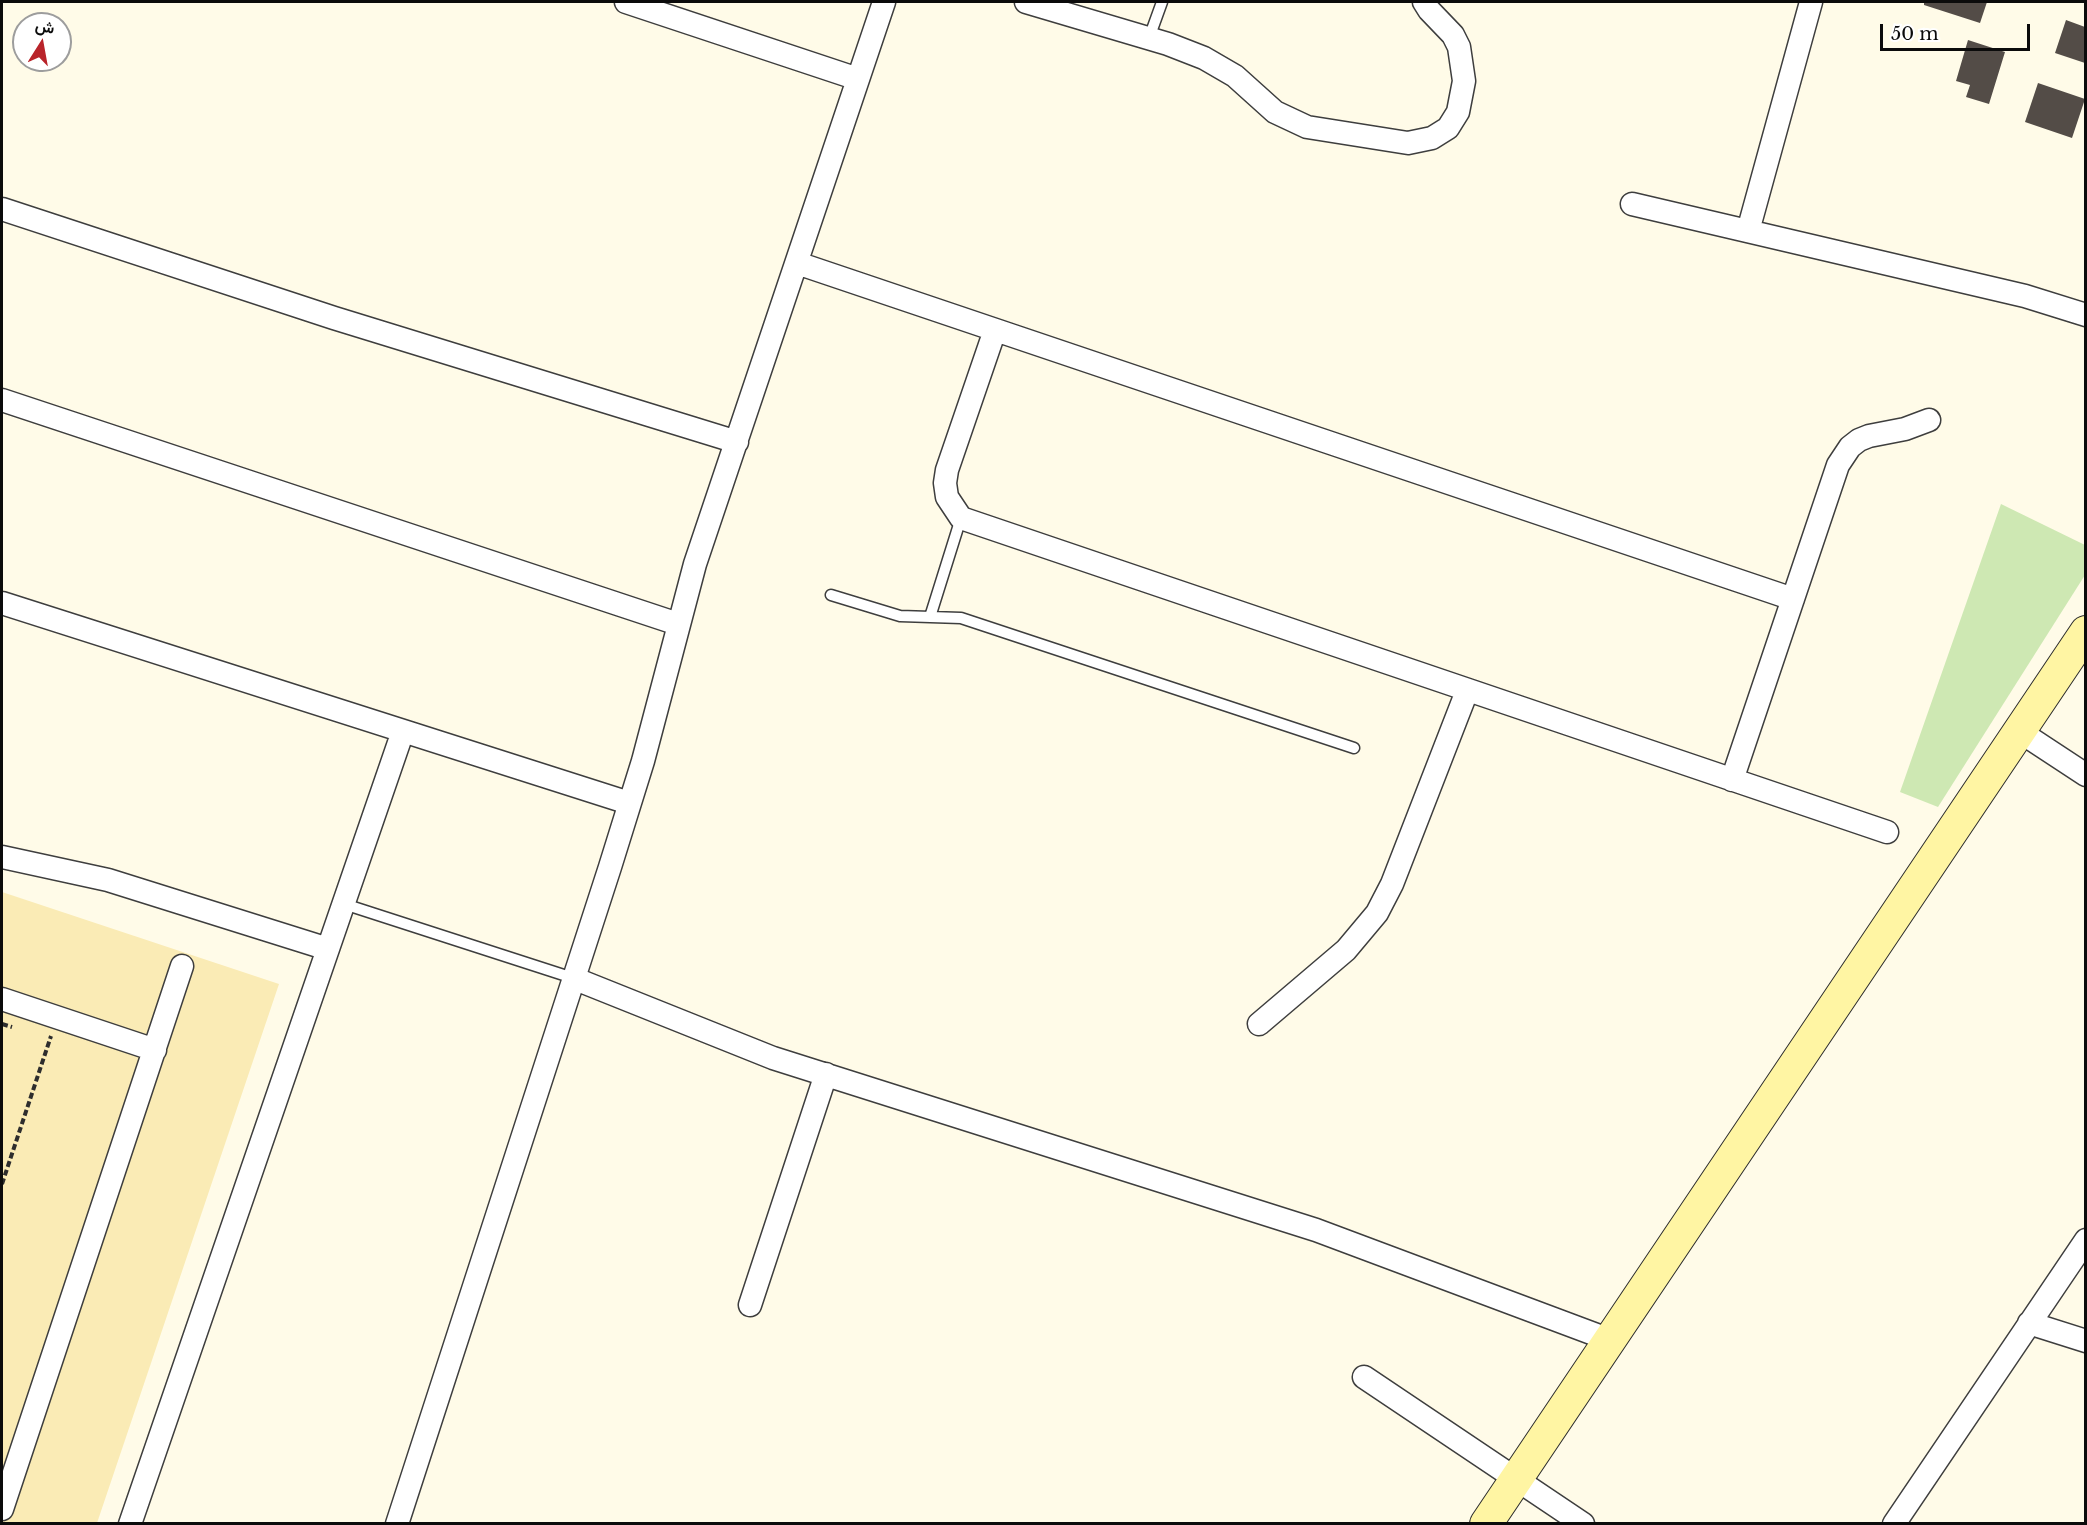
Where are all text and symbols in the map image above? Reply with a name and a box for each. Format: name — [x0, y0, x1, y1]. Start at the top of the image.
north arrow — [12, 12, 72, 72]
scale bar — [1883, 12, 2033, 50]
text: ش — [34, 15, 56, 38]
text: 50 m — [1891, 23, 1939, 45]

